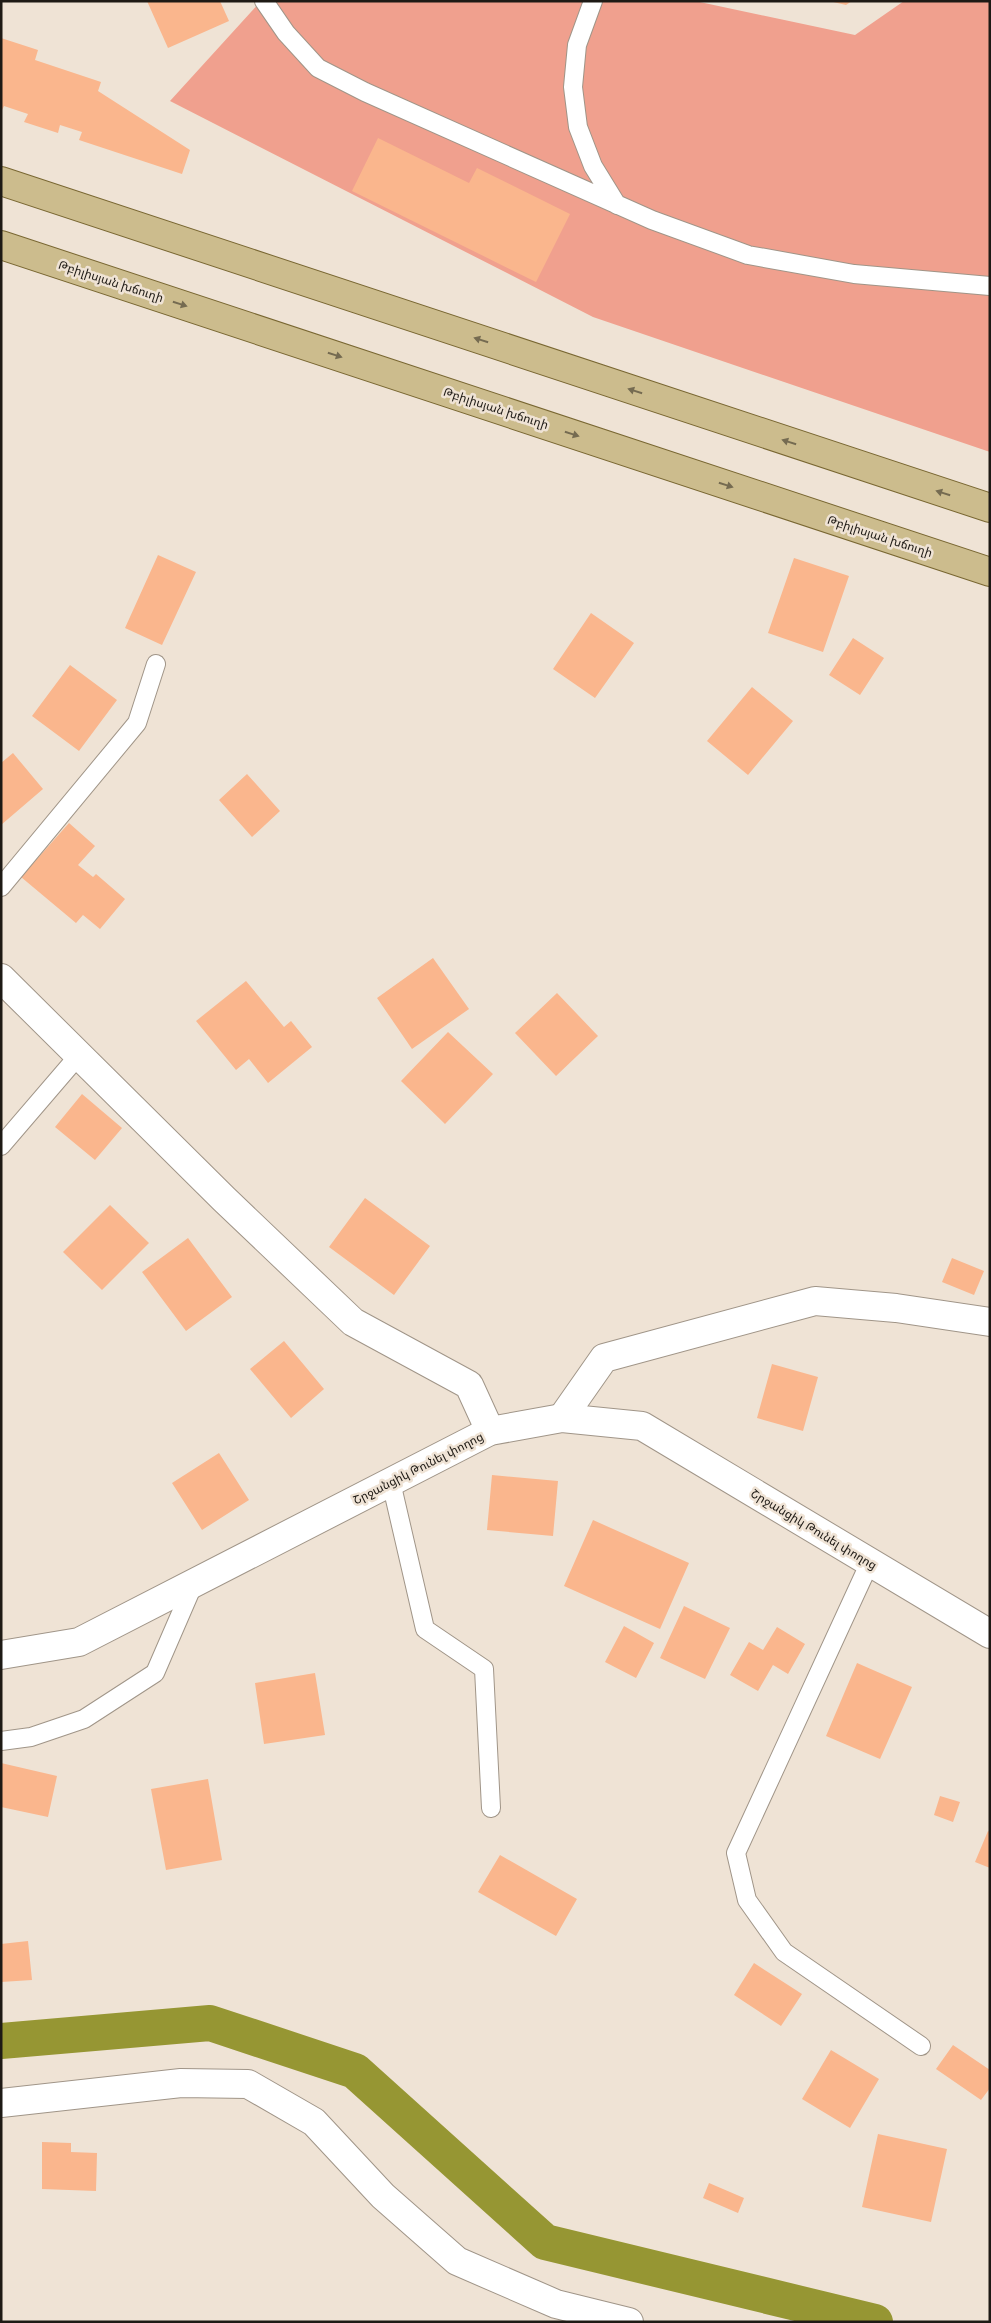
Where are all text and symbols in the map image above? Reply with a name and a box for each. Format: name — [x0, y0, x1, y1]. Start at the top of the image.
street label: Թբիլիսյան խճուղի — [57, 257, 165, 305]
one-way arrow — [173, 301, 188, 308]
one-way arrow — [473, 335, 488, 343]
one-way arrow — [327, 352, 342, 359]
street label: Թբիլիսյան խճուղի — [442, 384, 550, 432]
one-way arrow — [627, 386, 642, 394]
one-way arrow — [565, 430, 580, 438]
one-way arrow — [781, 437, 796, 445]
one-way arrow — [719, 482, 734, 489]
one-way arrow — [936, 488, 951, 496]
street label: Թբիլիսյան խճուղի — [826, 512, 934, 560]
street label: Շրջանցիկ Թունել փողոց — [350, 1429, 486, 1507]
street label: Շրջանցիկ Թունել փողոց — [748, 1485, 880, 1573]

